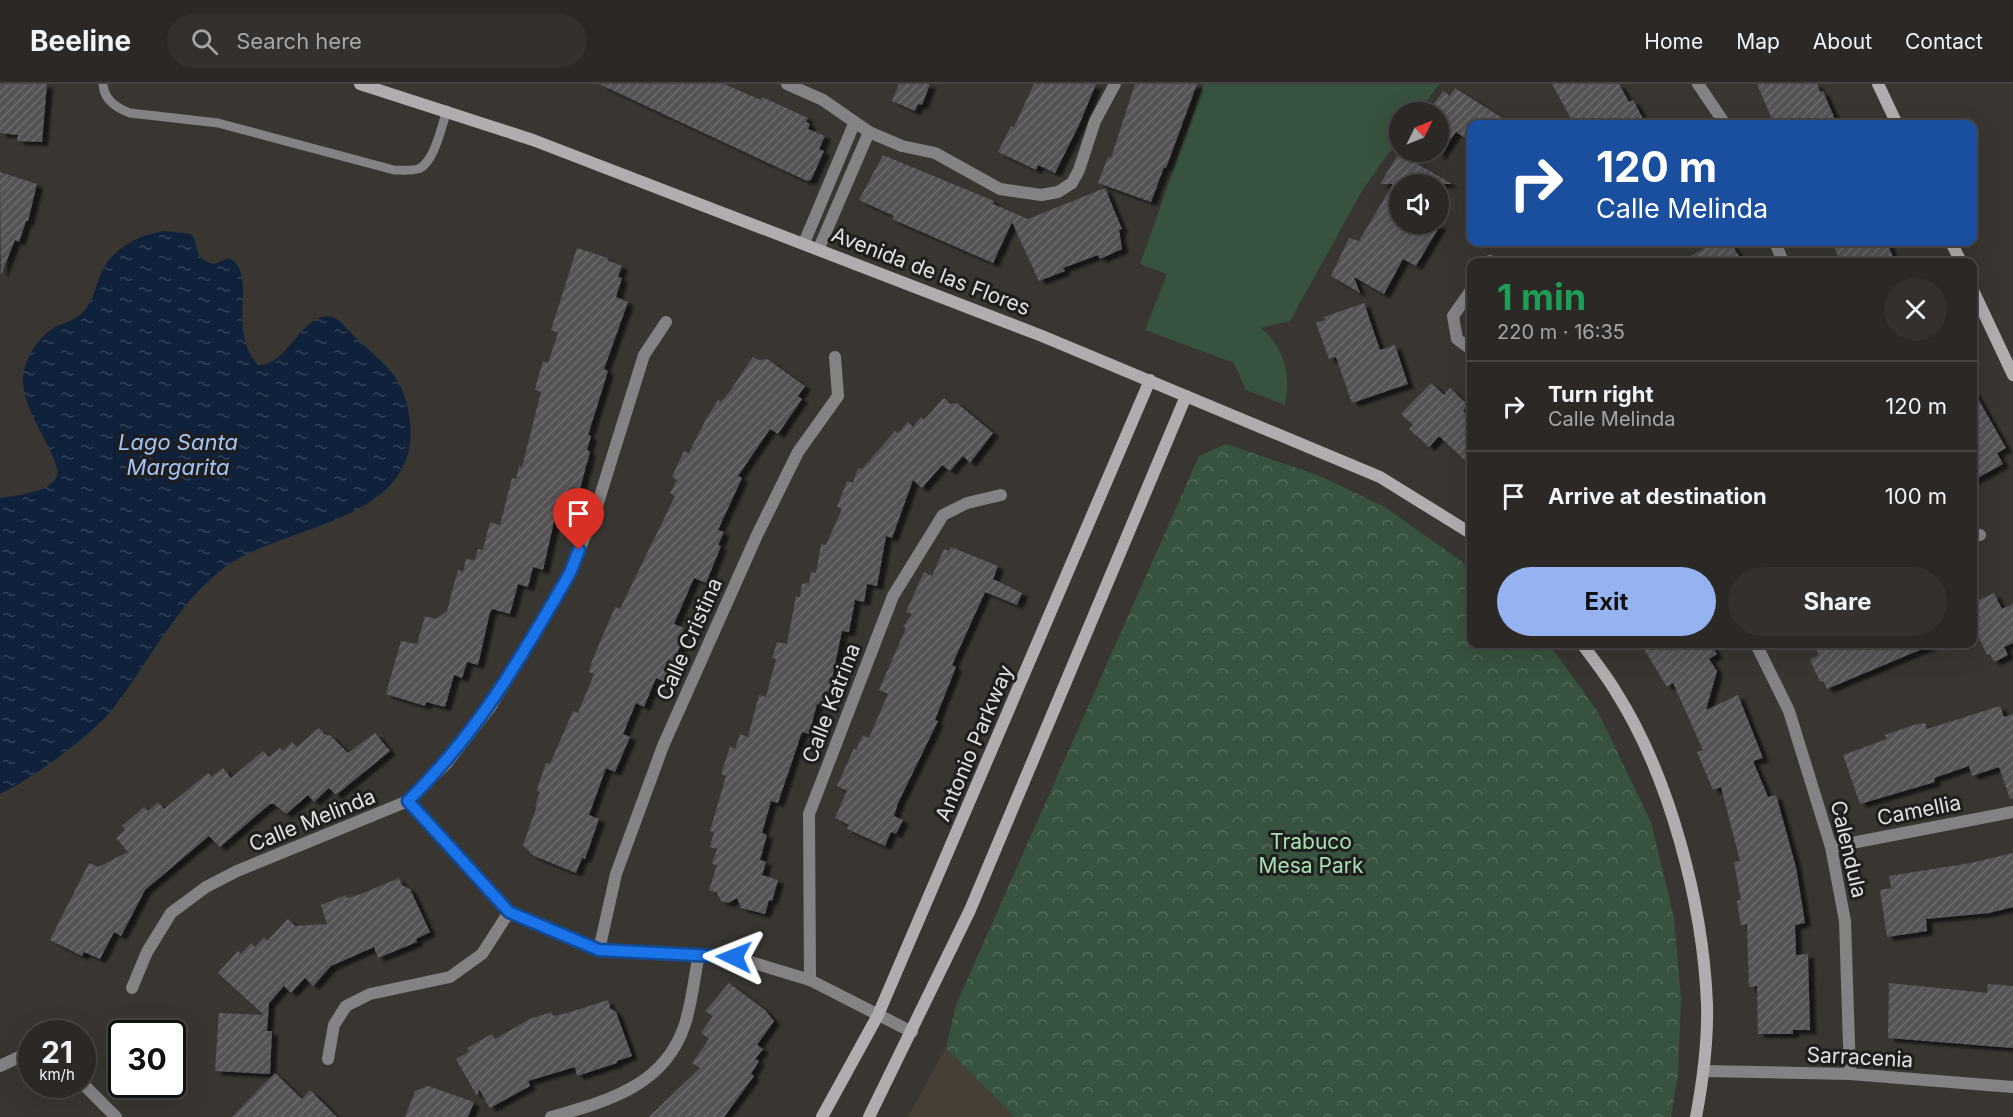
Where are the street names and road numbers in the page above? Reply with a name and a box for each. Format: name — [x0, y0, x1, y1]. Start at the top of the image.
street label: Avenida de las Flores — [828, 222, 1034, 320]
street label: Calle Cristina — [651, 574, 727, 704]
street label: Calle Katrina — [797, 640, 865, 766]
street label: Antonio Parkway — [930, 661, 1018, 825]
street label: Calle Melinda — [245, 783, 379, 857]
street label: Camellia — [1875, 790, 1963, 830]
street label: Calendula — [1826, 798, 1872, 900]
street label: Sarracenia — [1806, 1042, 1914, 1072]

